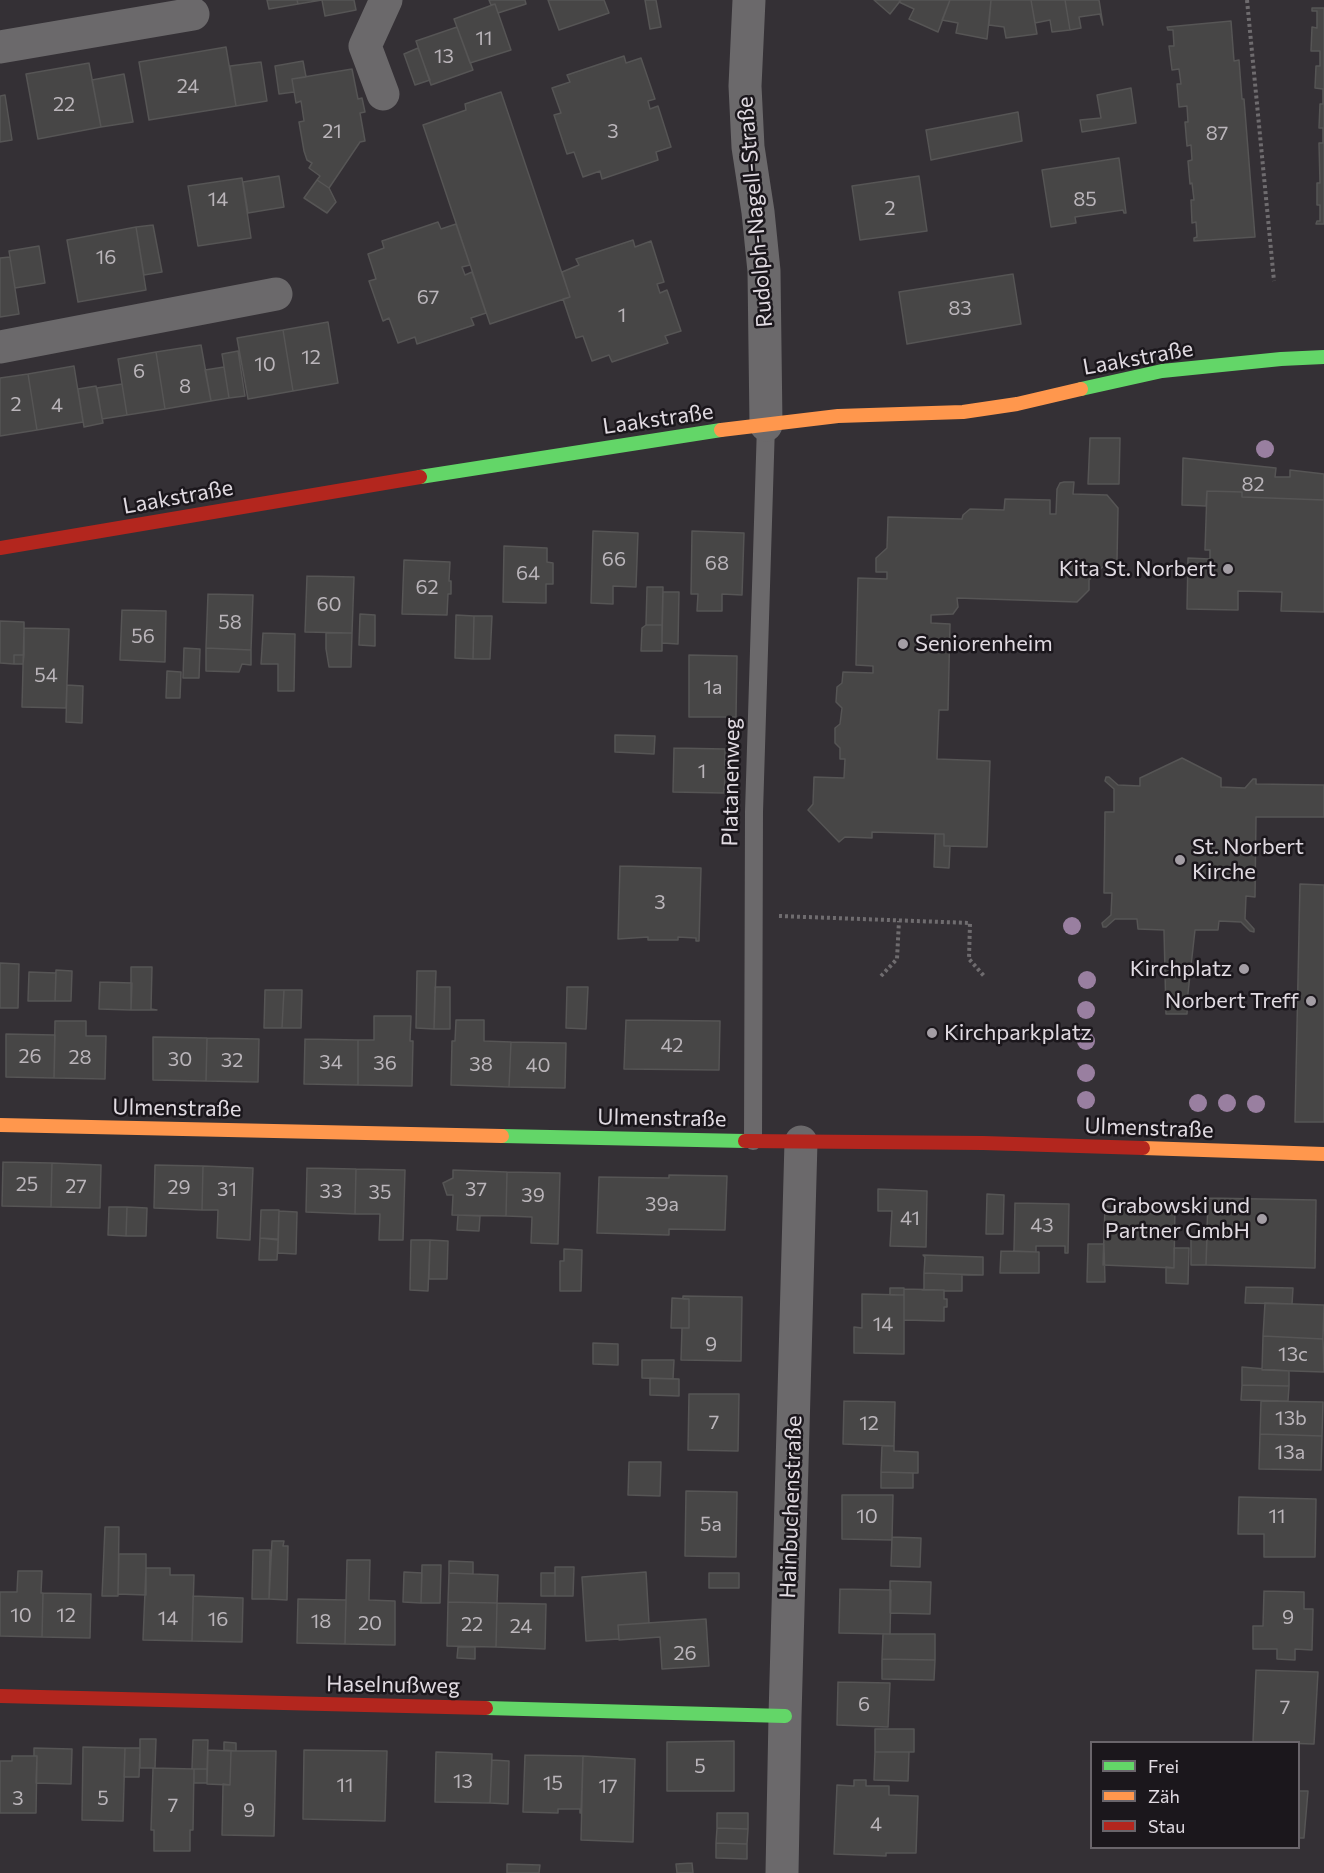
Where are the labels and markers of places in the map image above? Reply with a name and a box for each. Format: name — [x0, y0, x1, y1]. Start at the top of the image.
place label: Kita St. Norbert — [1059, 556, 1216, 582]
marker: Kita St. Norbert — [1221, 562, 1235, 576]
place label: Seniorenheim — [915, 631, 1053, 657]
marker: Seniorenheim — [896, 637, 910, 651]
place label: St. Norbert Kirche — [1192, 834, 1304, 885]
marker: St. Norbert Kirche — [1173, 853, 1187, 867]
place label: Kirchplatz — [1130, 956, 1232, 982]
marker: Kirchplatz — [1237, 962, 1251, 976]
place label: Norbert Treff — [1165, 988, 1299, 1014]
marker: Norbert Treff — [1304, 994, 1318, 1008]
place label: Kirchparkplatz — [944, 1020, 1092, 1046]
marker: Kirchparkplatz — [925, 1026, 939, 1040]
place label: Grabowski und Partner GmbH — [1101, 1193, 1250, 1244]
marker: Grabowski und Partner GmbH — [1255, 1212, 1269, 1226]

